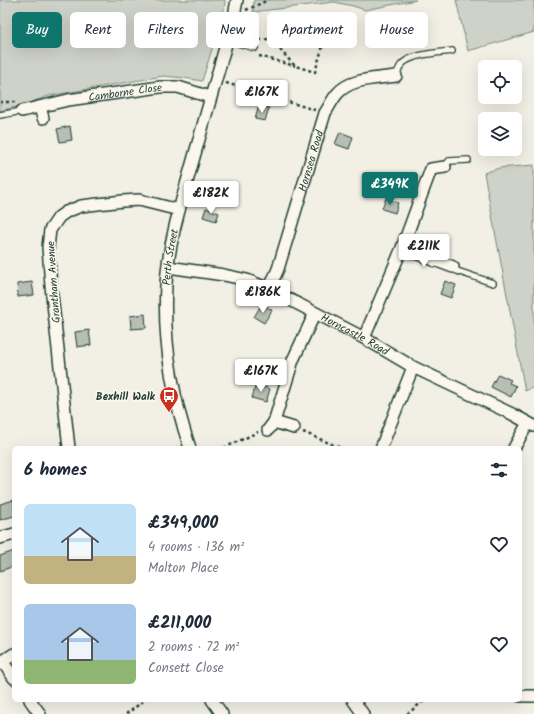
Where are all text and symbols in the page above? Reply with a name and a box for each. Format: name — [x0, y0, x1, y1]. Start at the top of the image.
chip: Buy — [12, 12, 62, 48]
chip: Rent — [70, 12, 126, 48]
chip: Filters — [134, 12, 198, 48]
chip: New — [206, 12, 259, 48]
chip: Apartment — [267, 12, 357, 48]
chip: House — [365, 12, 428, 48]
map controls — [478, 60, 522, 156]
button: locate — [478, 60, 522, 104]
street label: Camborne Close — [87, 79, 163, 107]
pin: £167K — [234, 80, 290, 114]
text: £167K — [245, 82, 279, 103]
button: layers — [478, 112, 522, 156]
street label: Hornsea Road — [294, 128, 329, 194]
pin: £349K — [362, 172, 418, 206]
text: £349K — [371, 174, 409, 195]
pin: £182K — [183, 181, 239, 215]
text: £182K — [193, 183, 229, 204]
street label: Perth Street — [158, 226, 184, 286]
pin: £211K — [396, 234, 452, 268]
text: £211K — [408, 236, 440, 257]
street label: Grantham Avenue — [42, 240, 66, 324]
pin: £186K — [235, 280, 291, 314]
text: £186K — [245, 282, 281, 303]
street label: Horncastle Road — [317, 309, 392, 361]
pin: £167K — [233, 359, 289, 393]
text: £167K — [244, 361, 278, 382]
bus stop icon: Bexhill Walk — [158, 385, 180, 413]
place label: Bexhill Walk — [96, 388, 156, 406]
text: 6 homes — [24, 457, 87, 484]
icon: filters — [488, 459, 510, 481]
text: £349,000 — [148, 510, 218, 537]
icon: home — [56, 520, 104, 568]
icon: heart — [488, 533, 510, 555]
text: 4 rooms · 136 m² — [148, 537, 244, 558]
text: Malton Place — [148, 558, 219, 579]
text: £211,000 — [148, 610, 211, 637]
icon: home — [56, 620, 104, 668]
icon: heart — [488, 633, 510, 655]
text: 2 rooms · 72 m² — [148, 637, 239, 658]
text: Consett Close — [148, 658, 224, 679]

